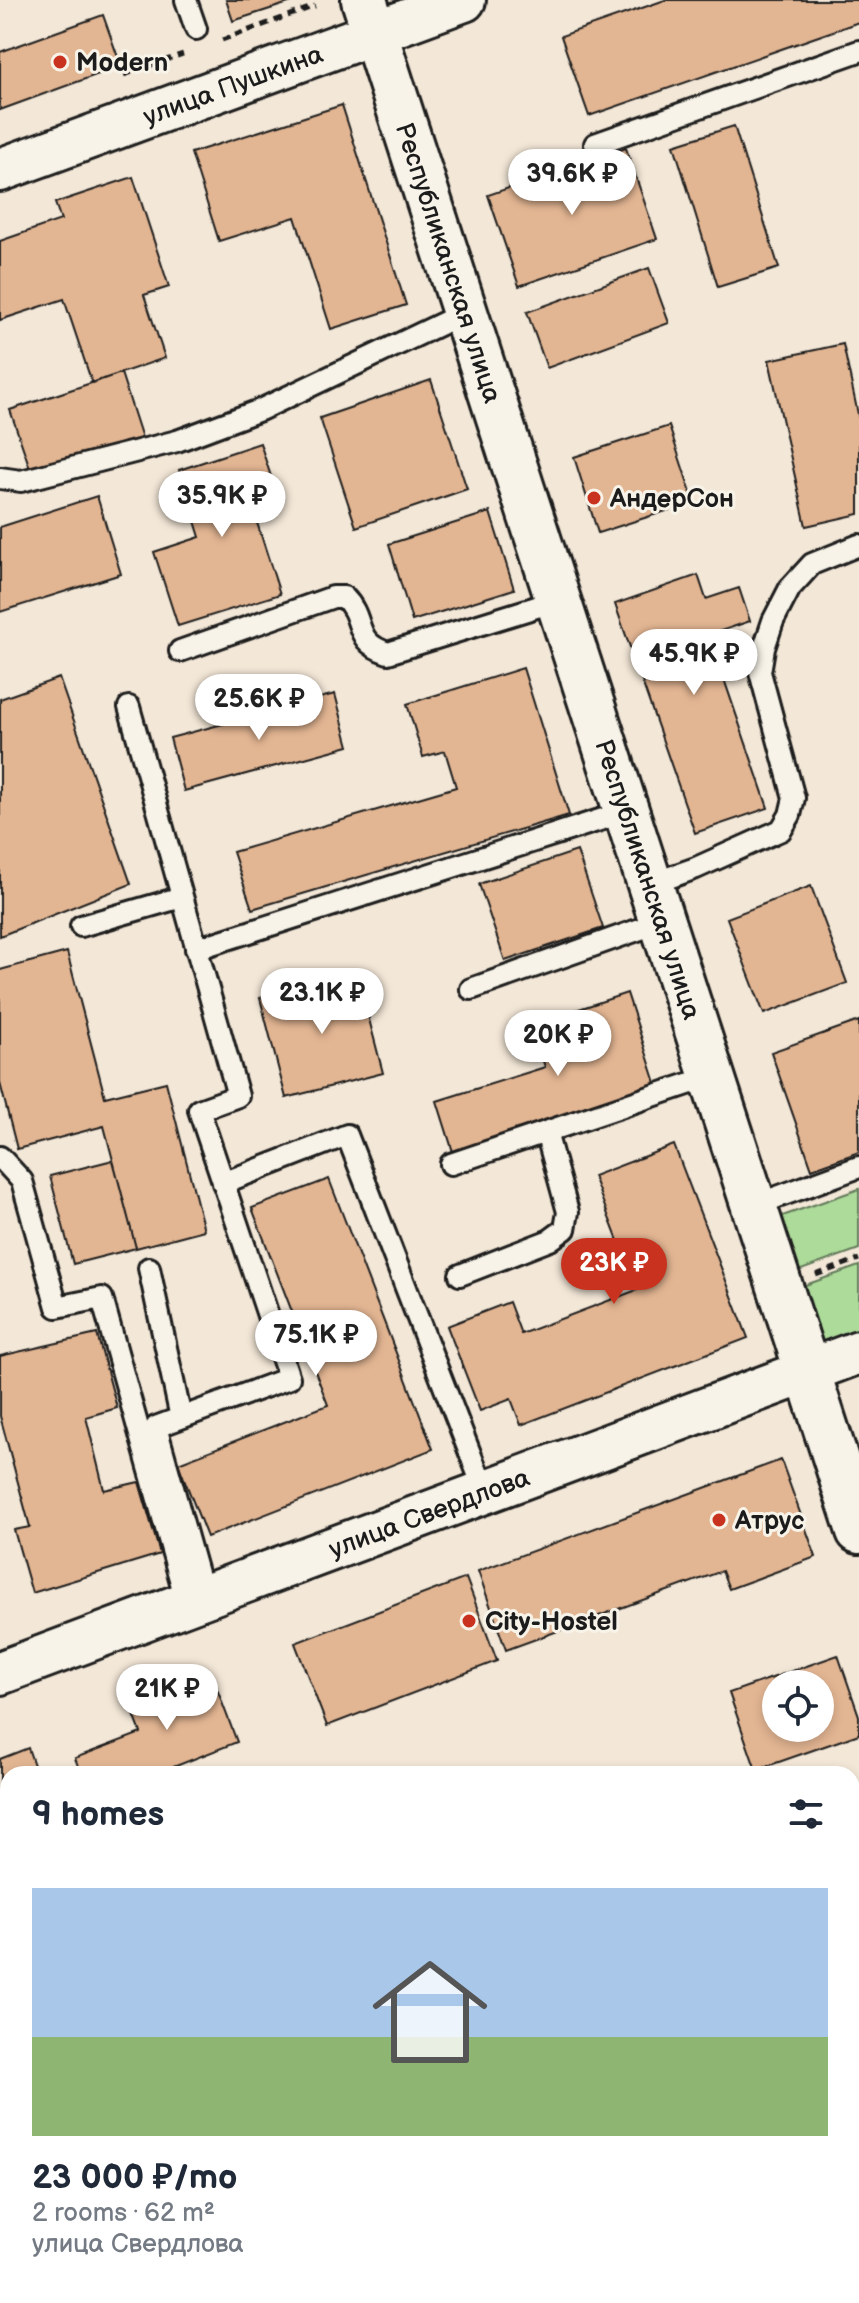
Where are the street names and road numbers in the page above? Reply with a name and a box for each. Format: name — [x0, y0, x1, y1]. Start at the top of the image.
street label: улица Пушкина — [139, 39, 327, 133]
street label: Республиканская улица — [388, 119, 507, 407]
street label: Республиканская улица — [587, 736, 707, 1024]
street label: улица Свердлова — [325, 1462, 534, 1566]

